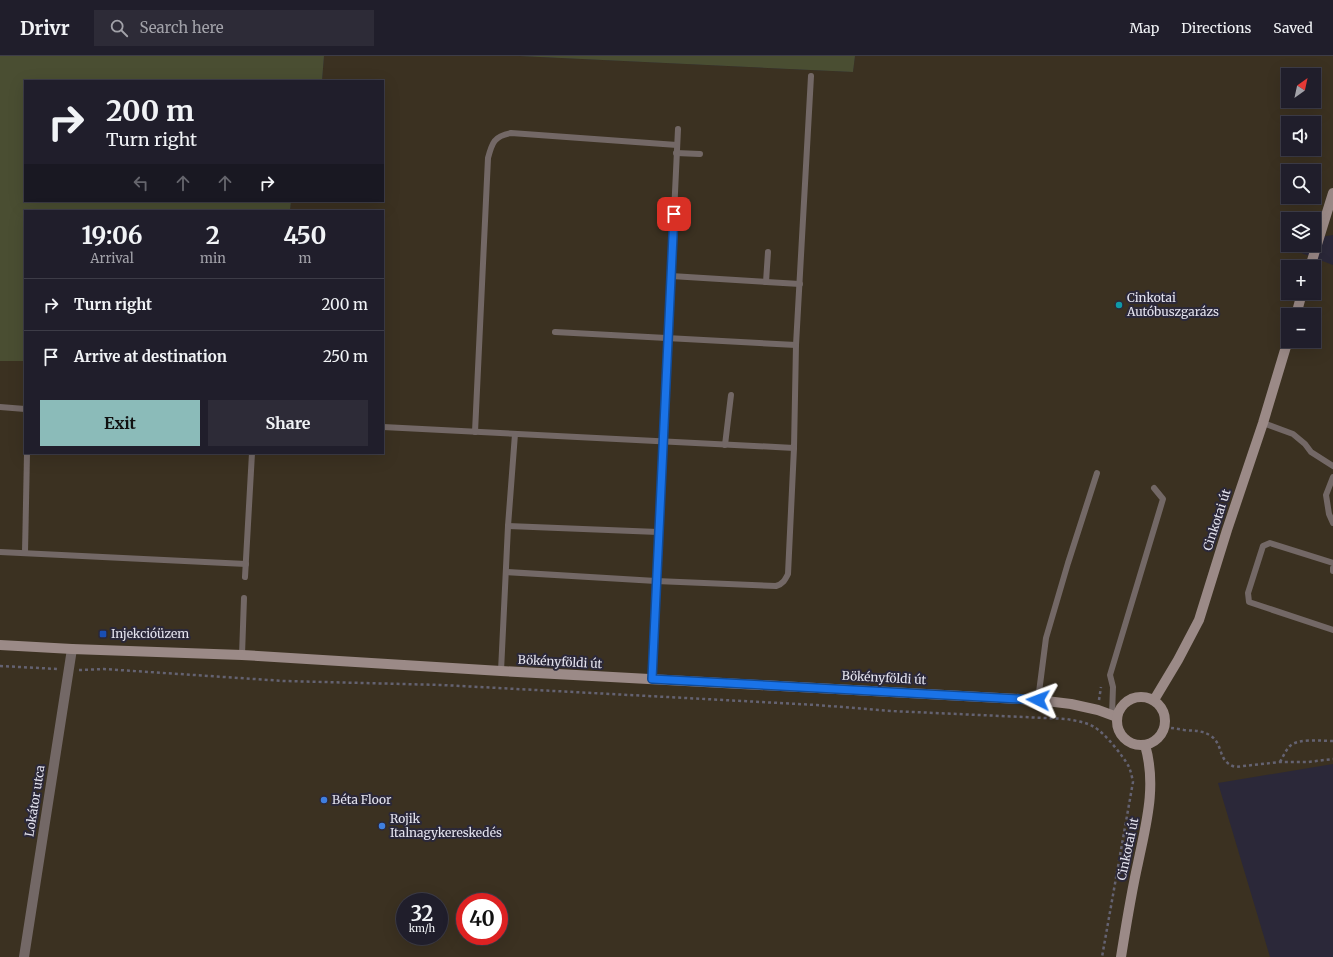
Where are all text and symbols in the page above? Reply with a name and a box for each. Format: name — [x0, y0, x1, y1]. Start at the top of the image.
search box — [94, 10, 374, 46]
text: Drivr — [20, 16, 70, 40]
icon: search — [108, 17, 130, 39]
text: Search here — [140, 18, 224, 37]
text: Map — [1129, 19, 1159, 37]
text: Directions — [1181, 19, 1251, 37]
text: Saved — [1273, 19, 1313, 37]
north arrow — [1281, 68, 1321, 108]
map controls — [1281, 68, 1321, 348]
text: 200 m — [106, 93, 194, 129]
icon: right — [40, 96, 92, 148]
button: sound — [1281, 116, 1321, 156]
text: Turn right — [106, 128, 197, 151]
button: search — [1281, 164, 1321, 204]
icon: left — [130, 172, 152, 194]
icon: ahead — [172, 172, 194, 194]
icon: ahead — [214, 172, 236, 194]
icon: right — [256, 172, 278, 194]
pin — [657, 197, 691, 231]
icon: arrive — [663, 203, 685, 225]
button: layers — [1281, 212, 1321, 252]
text: 19:06 — [82, 220, 143, 251]
text: 2 — [206, 220, 220, 251]
text: 450 — [283, 220, 326, 251]
text: Arrival — [90, 250, 134, 267]
text: min — [200, 250, 226, 267]
text: m — [298, 250, 311, 267]
button: + — [1281, 260, 1321, 300]
place label: Cinkotai Autóbuszgarázs — [1126, 290, 1219, 319]
icon: right — [40, 294, 62, 316]
text: Turn right — [74, 295, 152, 314]
text: 200 m — [321, 295, 368, 314]
marker: Cinkotai Autóbuszgarázs — [1114, 300, 1124, 310]
button: − — [1281, 308, 1321, 348]
icon: arrive — [40, 346, 62, 368]
text: Arrive at destination — [74, 347, 227, 366]
text: 250 m — [323, 347, 368, 366]
button: Exit — [40, 400, 200, 446]
button: Share — [208, 400, 368, 446]
street label: Cinkotai út — [1200, 487, 1234, 553]
place label: Injekcióüzem — [111, 626, 189, 641]
marker: Injekcióüzem — [98, 629, 108, 639]
street label: Bökényföldi út — [517, 652, 603, 671]
street label: Bökényföldi út — [841, 668, 927, 687]
position arrow — [1017, 679, 1059, 721]
street label: Lokátor utca — [21, 763, 48, 838]
place label: Béta Floor — [332, 792, 392, 807]
marker: Béta Floor — [319, 795, 329, 805]
place label: Rojik Italnagykereskedés — [390, 811, 502, 840]
street label: Cinkotai út — [1114, 816, 1142, 882]
marker: Rojik Italnagykereskedés — [377, 821, 387, 831]
speed limit sign: 40 — [456, 893, 508, 945]
text: 32 — [411, 901, 433, 926]
text: km/h — [409, 922, 435, 935]

